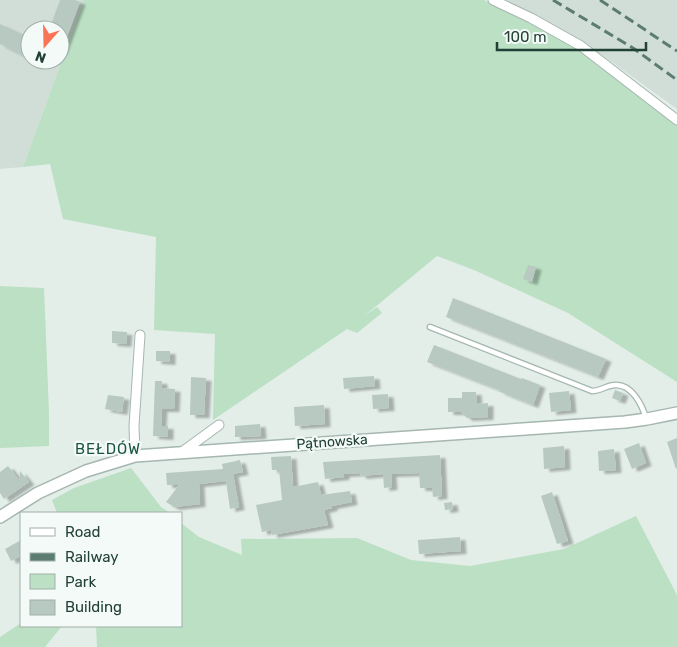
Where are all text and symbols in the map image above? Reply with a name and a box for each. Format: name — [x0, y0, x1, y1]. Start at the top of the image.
north arrow — [20, 20, 70, 70]
scale bar — [497, 20, 646, 52]
text: 100 m — [504, 28, 546, 46]
text: N — [33, 47, 48, 66]
street label: Pątnowska — [296, 431, 368, 453]
district label: BEŁDÓW — [75, 440, 141, 458]
legend — [20, 512, 182, 627]
text: Road — [65, 523, 101, 541]
text: Railway — [65, 548, 119, 566]
text: Park — [65, 573, 96, 591]
text: Building — [65, 598, 122, 616]

